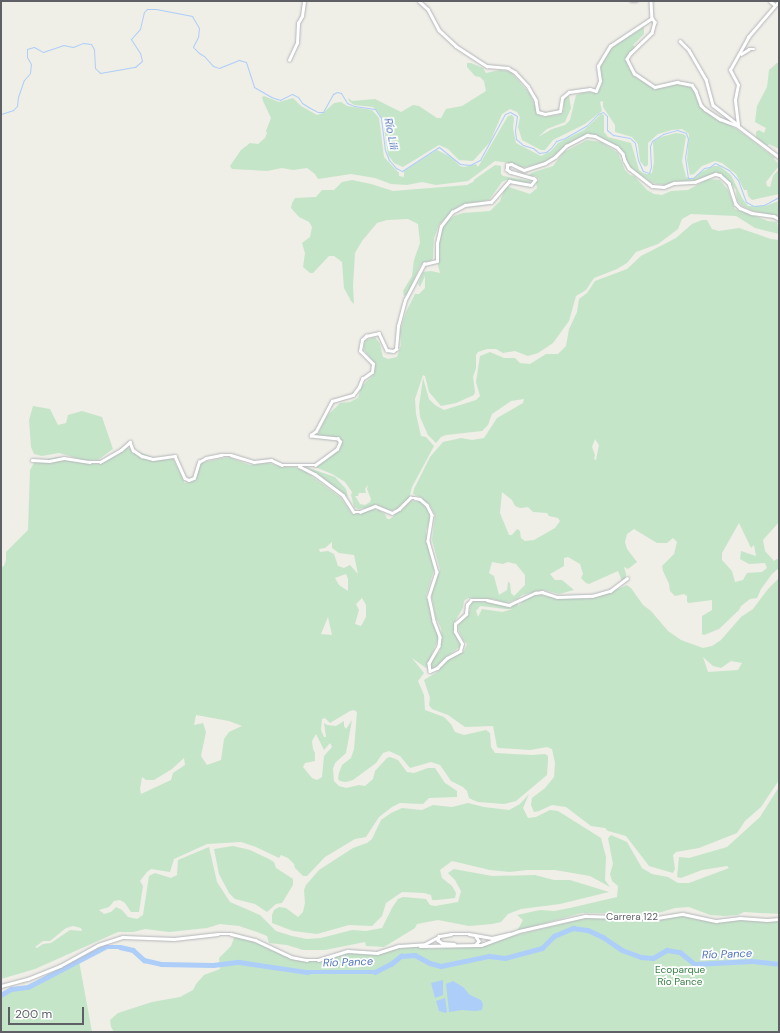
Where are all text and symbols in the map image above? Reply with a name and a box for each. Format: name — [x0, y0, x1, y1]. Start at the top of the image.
water label: Río Lili — [381, 117, 401, 151]
street label: Carrera 122 — [606, 911, 658, 923]
water label: Río Pance — [702, 947, 752, 961]
water label: Río Pance — [323, 955, 373, 969]
park label: Ecoparque Río Pance — [655, 963, 705, 986]
scale bar — [10, 999, 86, 1025]
text: 200 m — [15, 1006, 52, 1022]

